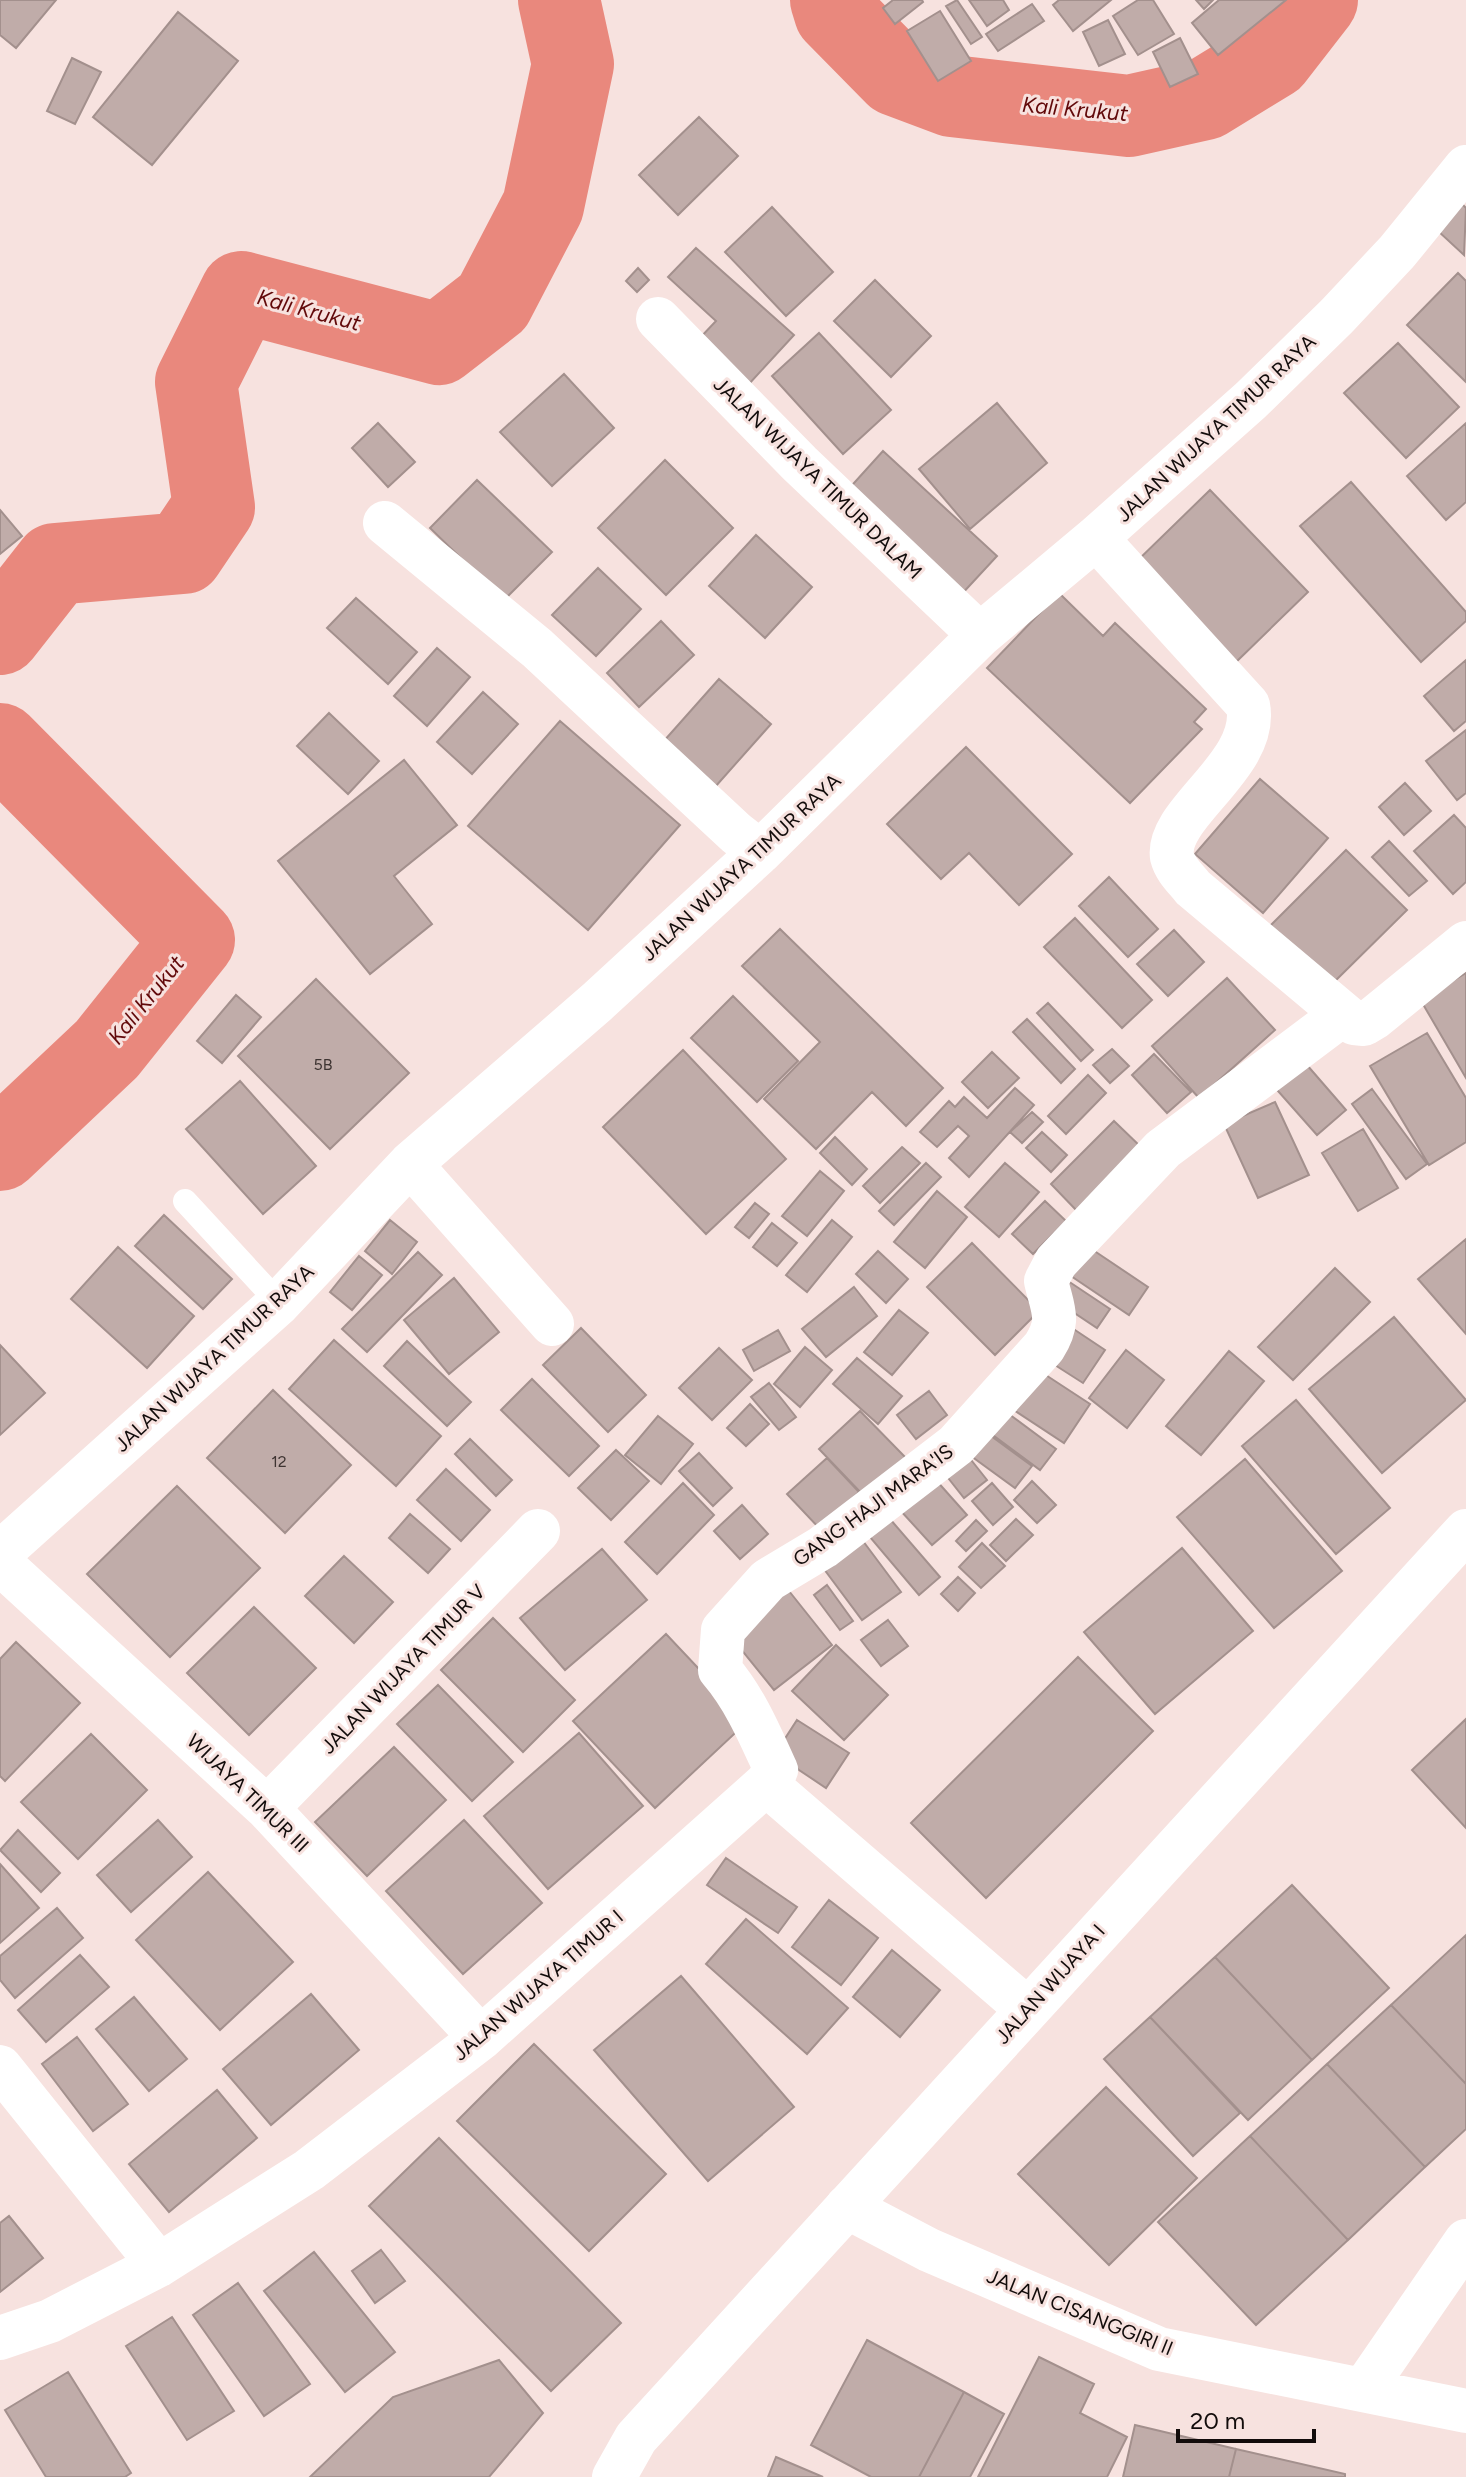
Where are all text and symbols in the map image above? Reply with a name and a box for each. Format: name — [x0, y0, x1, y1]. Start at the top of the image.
water label: Kali Krukut — [1021, 91, 1130, 127]
water label: Kali Krukut — [254, 283, 364, 337]
street label: JALAN WIJAYA TIMUR RAYA — [1111, 329, 1321, 527]
street label: JALAN WIJAYA TIMUR DALAM — [709, 372, 927, 584]
street label: JALAN WIJAYA TIMUR RAYA — [636, 768, 846, 966]
water label: Kali Krukut — [102, 950, 190, 1050]
house number: 5B — [314, 1055, 333, 1074]
street label: JALAN WIJAYA TIMUR RAYA — [109, 1259, 319, 1457]
street label: GANG HAJI MARA'IS — [788, 1439, 958, 1571]
house number: 12 — [271, 1452, 287, 1471]
street label: JALAN WIJAYA TIMUR V — [316, 1579, 490, 1759]
street label: WIJAYA TIMUR III — [182, 1729, 314, 1857]
street label: JALAN WIJAYA TIMUR I — [448, 1905, 628, 2065]
street label: JALAN WIJAYA I — [990, 1919, 1110, 2049]
street label: JALAN CISANGGIRI II — [983, 2264, 1177, 2360]
scale bar — [1178, 2393, 1314, 2443]
text: 20 m — [1190, 2406, 1245, 2435]

